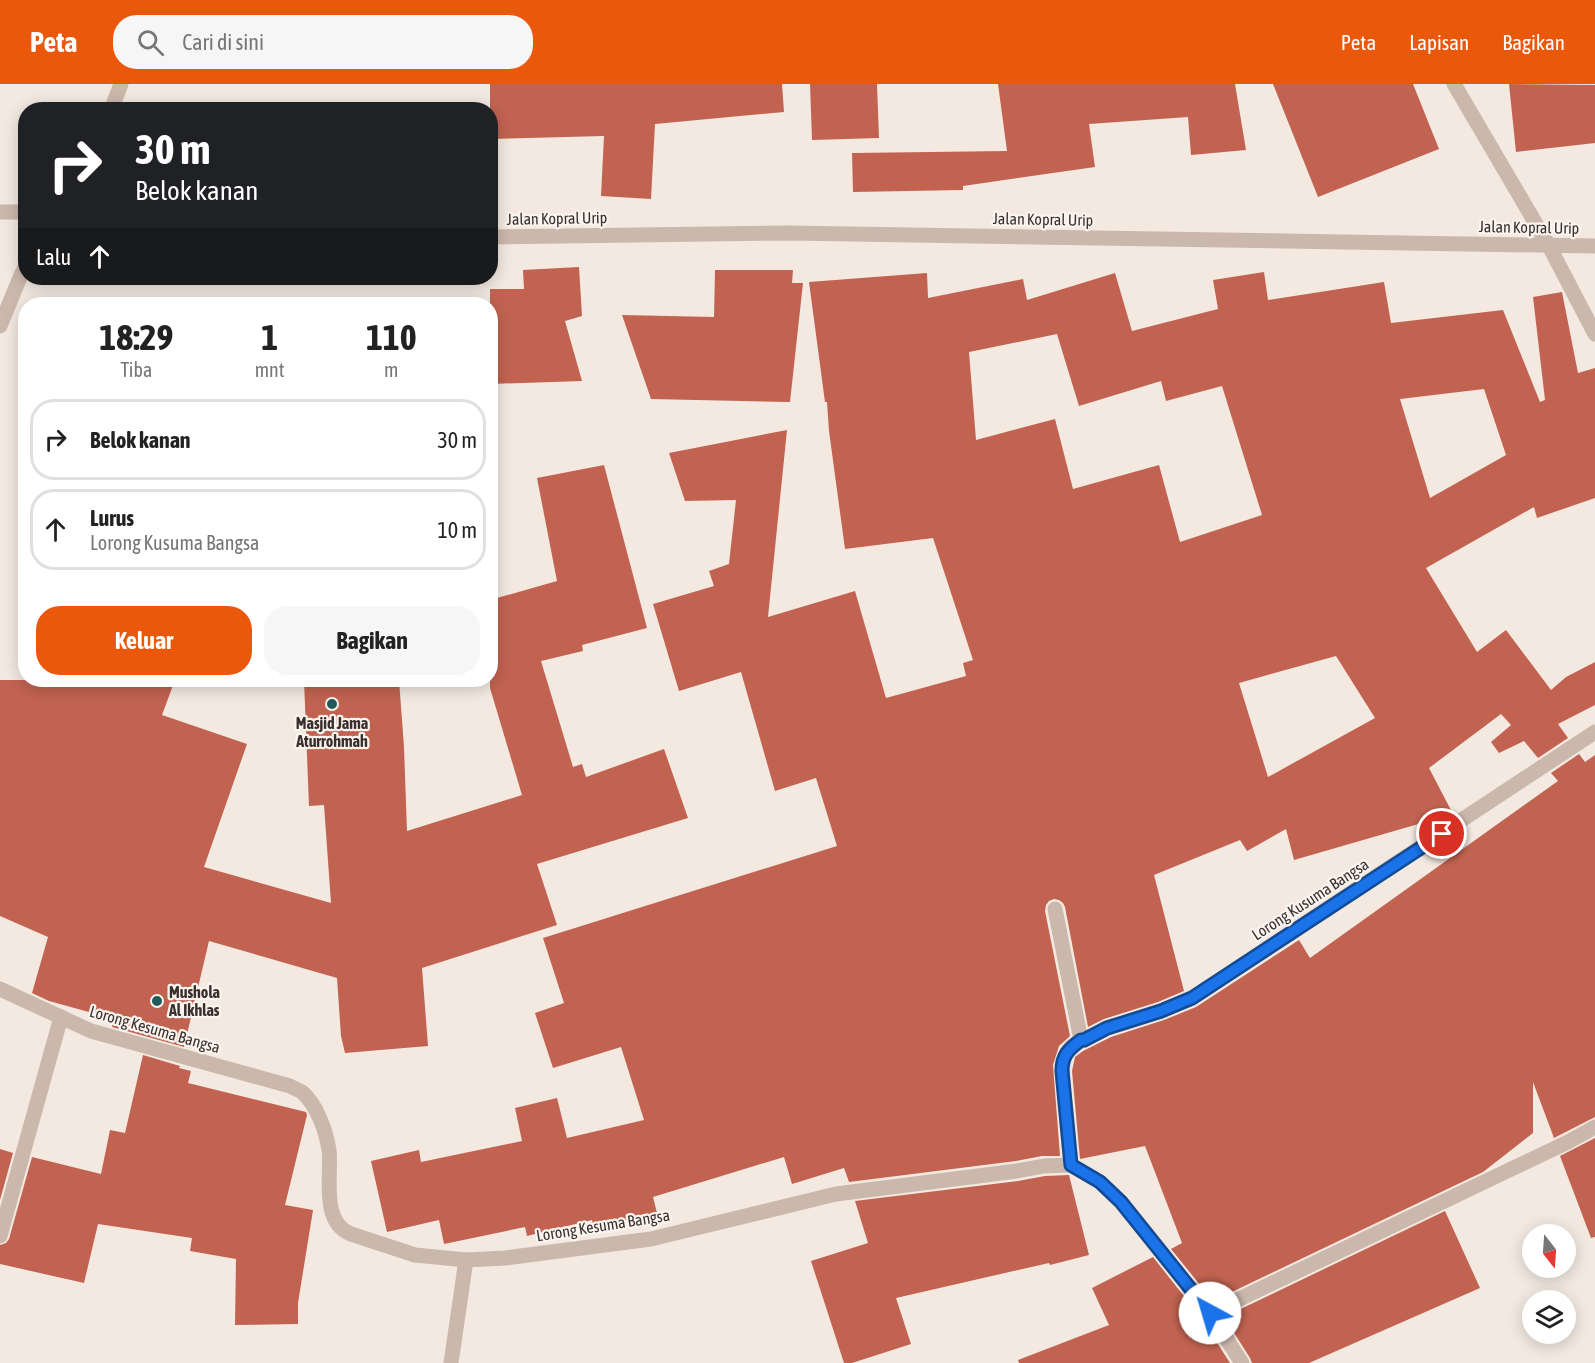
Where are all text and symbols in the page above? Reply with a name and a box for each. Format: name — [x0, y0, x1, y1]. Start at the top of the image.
search box — [113, 15, 533, 69]
text: Peta — [30, 26, 77, 58]
icon: search — [134, 26, 167, 59]
text: Cari di sini — [182, 29, 264, 55]
text: Peta — [1341, 30, 1376, 54]
text: Lapisan — [1409, 30, 1469, 54]
text: Bagikan — [1502, 30, 1565, 54]
text: 30 m — [135, 125, 210, 173]
icon: right — [36, 126, 114, 204]
text: Belok kanan — [135, 175, 258, 206]
street label: Jalan Kopral Urip — [507, 208, 607, 229]
street label: Jalan Kopral Urip — [993, 209, 1093, 230]
street label: Jalan Kopral Urip — [1479, 217, 1579, 238]
icon: ahead — [83, 240, 116, 273]
text: Lalu — [36, 244, 71, 270]
text: 18:29 — [99, 316, 173, 358]
text: 1 — [261, 316, 278, 358]
text: 110 — [366, 316, 417, 358]
text: Tiba — [120, 358, 152, 381]
text: mnt — [255, 358, 285, 381]
text: m — [384, 358, 398, 381]
icon: right — [39, 423, 72, 456]
text: Belok kanan — [90, 427, 191, 453]
text: 30 m — [437, 427, 477, 453]
text: Lurus — [90, 505, 134, 531]
icon: ahead — [39, 513, 72, 546]
text: 10 m — [437, 517, 477, 543]
text: Lorong Kusuma Bangsa — [90, 531, 259, 554]
button: Keluar — [36, 606, 252, 675]
button: Bagikan — [264, 606, 480, 675]
marker: Masjid Jama Aturrohmah — [325, 697, 339, 711]
place label: Masjid Jama Aturrohmah — [295, 714, 368, 750]
pin — [1416, 808, 1467, 859]
icon: arrive — [1425, 817, 1458, 850]
street label: Lorong Kusuma Bangsa — [1248, 855, 1372, 944]
place label: Mushola Al Ikhlas — [168, 983, 220, 1019]
marker: Mushola Al Ikhlas — [150, 994, 164, 1008]
street label: Lorong Kesuma Bangsa — [87, 1002, 222, 1057]
street label: Lorong Kesuma Bangsa — [535, 1206, 671, 1245]
north arrow — [1522, 1224, 1576, 1278]
map controls — [1522, 1224, 1576, 1344]
position arrow — [1178, 1281, 1242, 1345]
button: layers — [1522, 1290, 1576, 1344]

